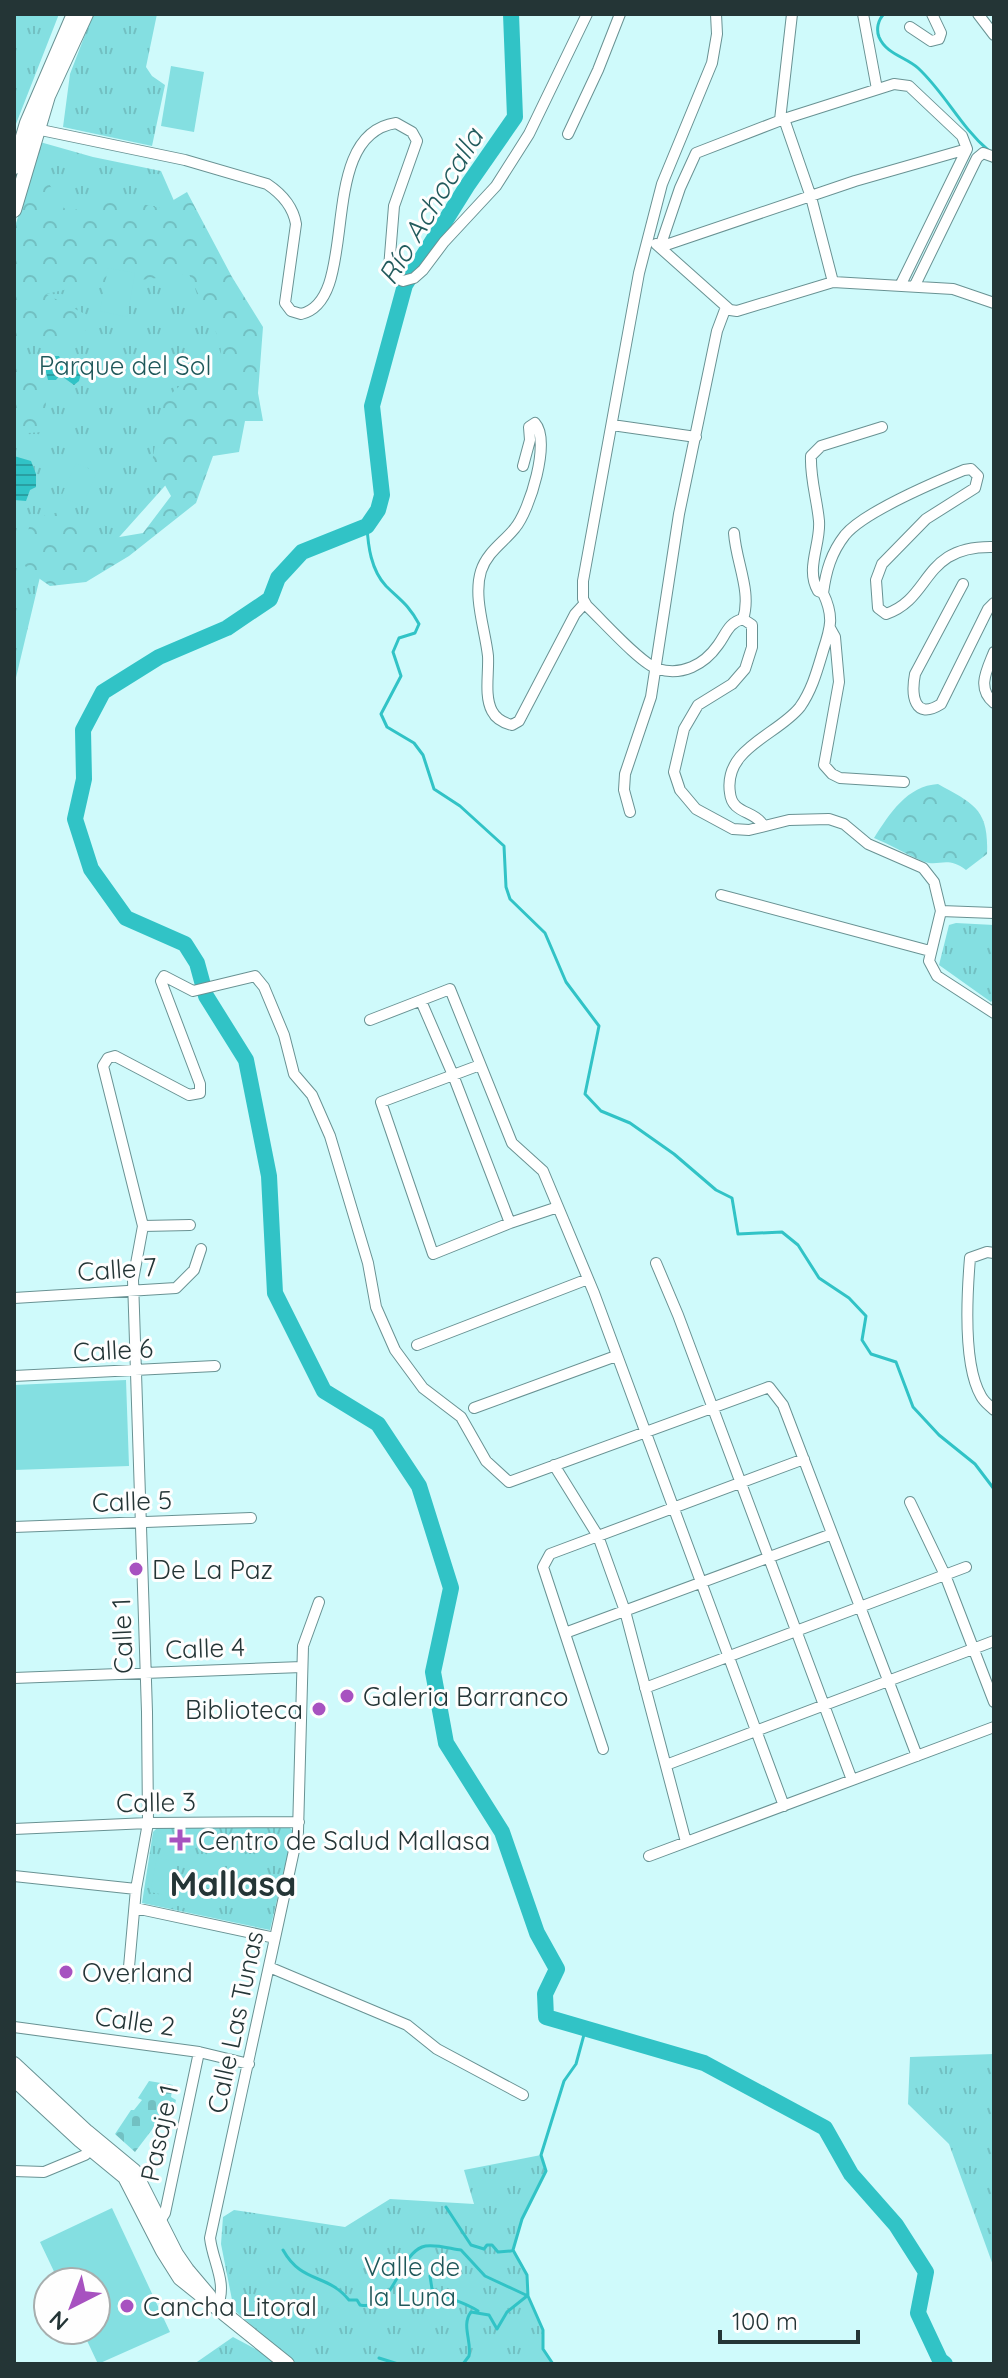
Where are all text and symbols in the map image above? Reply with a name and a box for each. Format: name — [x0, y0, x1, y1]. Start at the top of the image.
water label: Río Achocalla — [370, 120, 491, 290]
park label: Parque del Sol — [39, 349, 211, 382]
street label: Calle 7 — [76, 1250, 158, 1288]
street label: Calle 6 — [72, 1331, 154, 1369]
street label: Calle 5 — [91, 1483, 173, 1519]
place label: De La Paz — [152, 1553, 273, 1586]
marker: De La Paz — [127, 1560, 145, 1578]
street label: Calle 1 — [104, 1598, 140, 1674]
street label: Calle 4 — [164, 1630, 246, 1666]
place label: Galeria Barranco — [363, 1680, 568, 1713]
marker: Galeria Barranco — [338, 1687, 356, 1705]
place label: Biblioteca — [185, 1693, 303, 1726]
marker: Biblioteca — [310, 1700, 328, 1718]
street label: Calle 3 — [116, 1785, 196, 1819]
place label: Centro de Salud Mallasa — [198, 1824, 490, 1857]
marker: Centro de Salud Mallasa — [169, 1829, 191, 1851]
district label: Mallasa — [170, 1862, 296, 1905]
street label: Calle Las Tunas — [200, 1928, 270, 2116]
place label: Overland — [82, 1956, 193, 1989]
marker: Overland — [57, 1963, 75, 1981]
street label: Calle 2 — [93, 1999, 177, 2043]
street label: Pasaje 1 — [133, 2082, 185, 2184]
park label: Valle de la Luna — [364, 2250, 460, 2313]
north arrow — [32, 2266, 112, 2346]
place label: Cancha Litoral — [143, 2290, 317, 2323]
scale bar — [720, 2294, 858, 2344]
marker: Cancha Litoral — [118, 2297, 136, 2315]
text: N — [43, 2305, 74, 2337]
text: 100 m — [732, 2306, 798, 2336]

